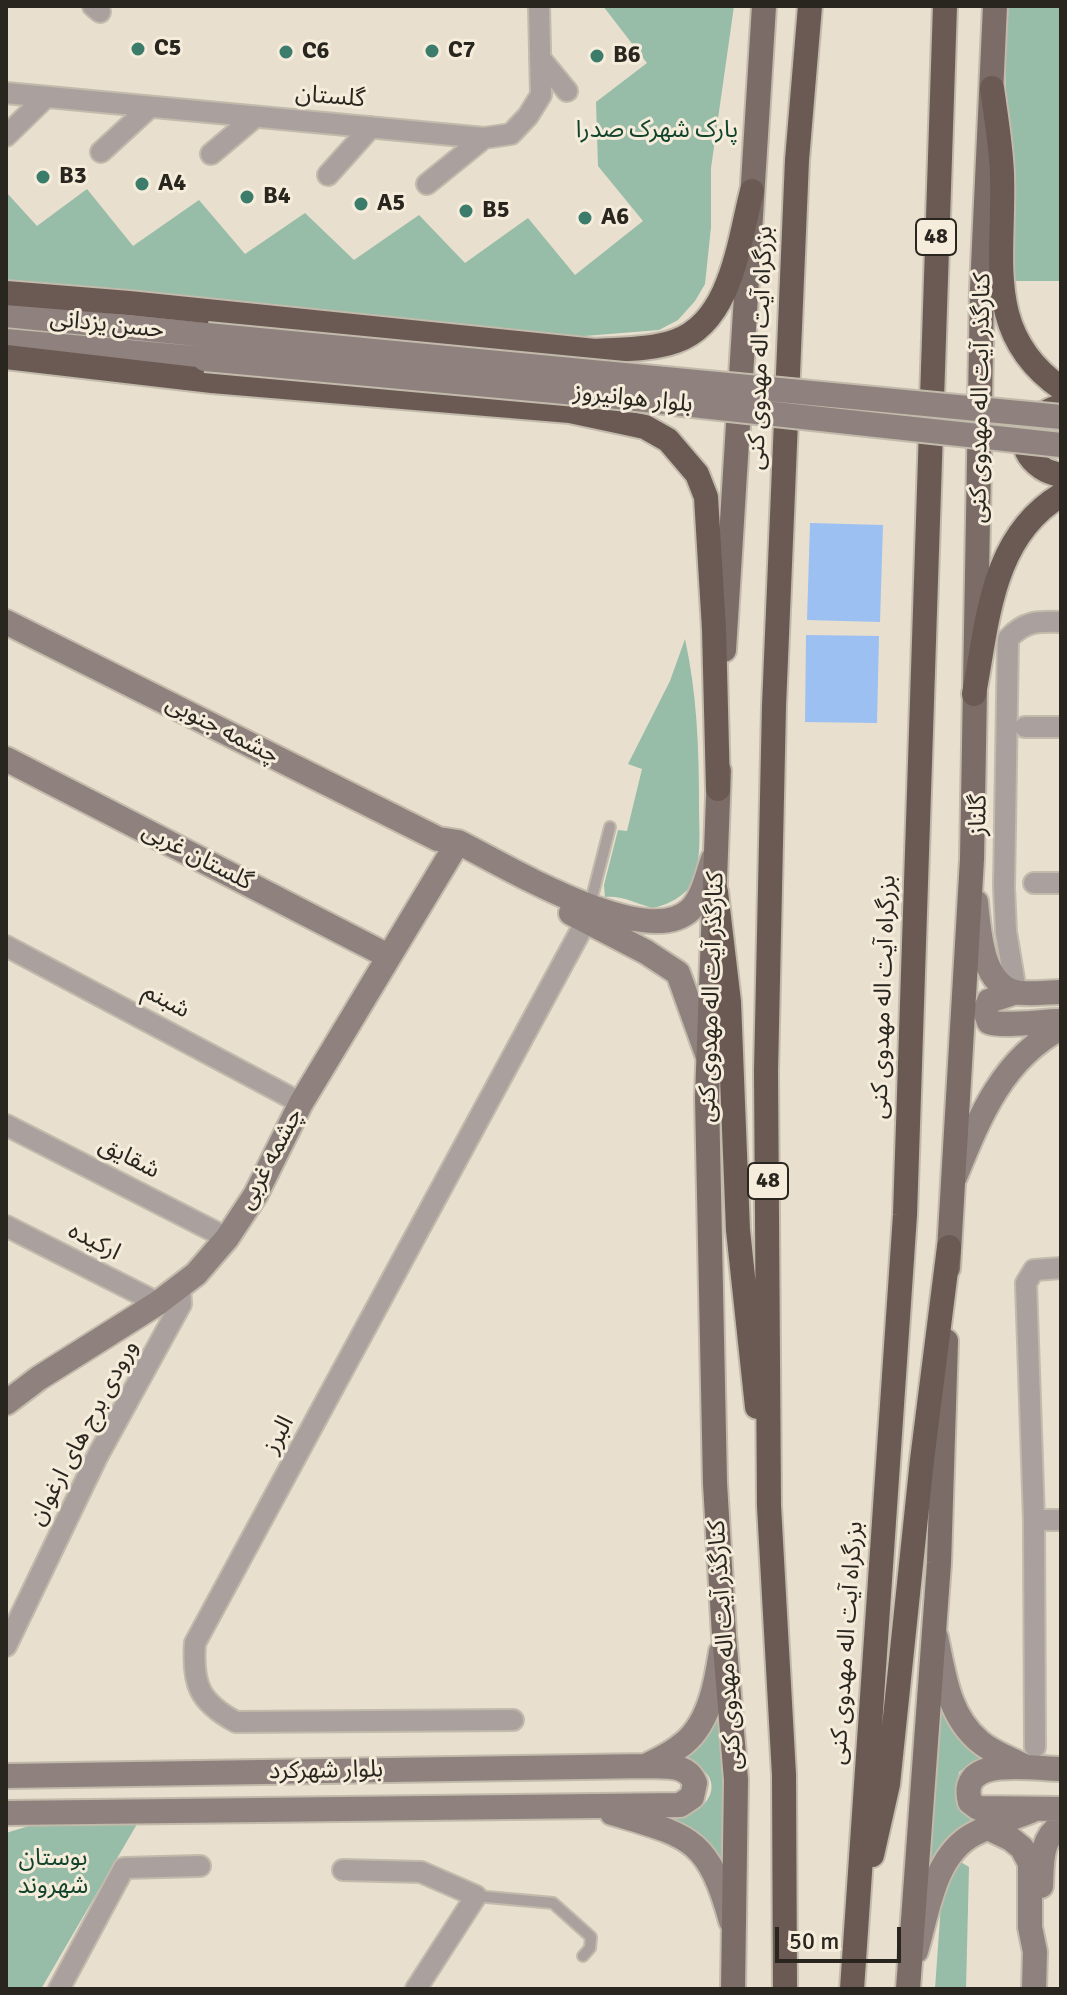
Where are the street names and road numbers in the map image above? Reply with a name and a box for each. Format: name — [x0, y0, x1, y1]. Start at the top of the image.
street label: گلستان — [294, 80, 366, 114]
road number: 48 — [916, 219, 956, 255]
street label: بزرگراه آیت اله مهدوی کنی — [742, 226, 780, 470]
street label: کنارگذر آیت اله مهدوی کنی — [964, 273, 998, 523]
street label: حسن یزدانی — [49, 305, 165, 345]
street label: بلوار هوانیروز — [572, 378, 694, 420]
street label: چشمه جنوبی — [161, 689, 283, 771]
street label: گلناز — [964, 794, 994, 836]
street label: گلستان غربی — [137, 817, 257, 897]
street label: کنارگذر آیت اله مهدوی کنی — [693, 871, 731, 1123]
street label: بزرگراه آیت اله مهدوی کنی — [865, 875, 903, 1119]
street label: شبنم — [138, 977, 194, 1025]
street label: چشمه غربی — [232, 1104, 310, 1214]
street label: شقایق — [94, 1131, 164, 1185]
road number: 48 — [748, 1163, 788, 1199]
street label: ارکیده — [63, 1217, 125, 1267]
street label: ورودی برج های ارغوان — [23, 1335, 145, 1531]
street label: البرز — [257, 1411, 301, 1459]
street label: کنارگذر آیت اله مهدوی کنی — [703, 1519, 749, 1771]
street label: بزرگراه آیت اله مهدوی کنی — [824, 1520, 870, 1766]
street label: بلوار شهرکرد — [269, 1756, 383, 1786]

